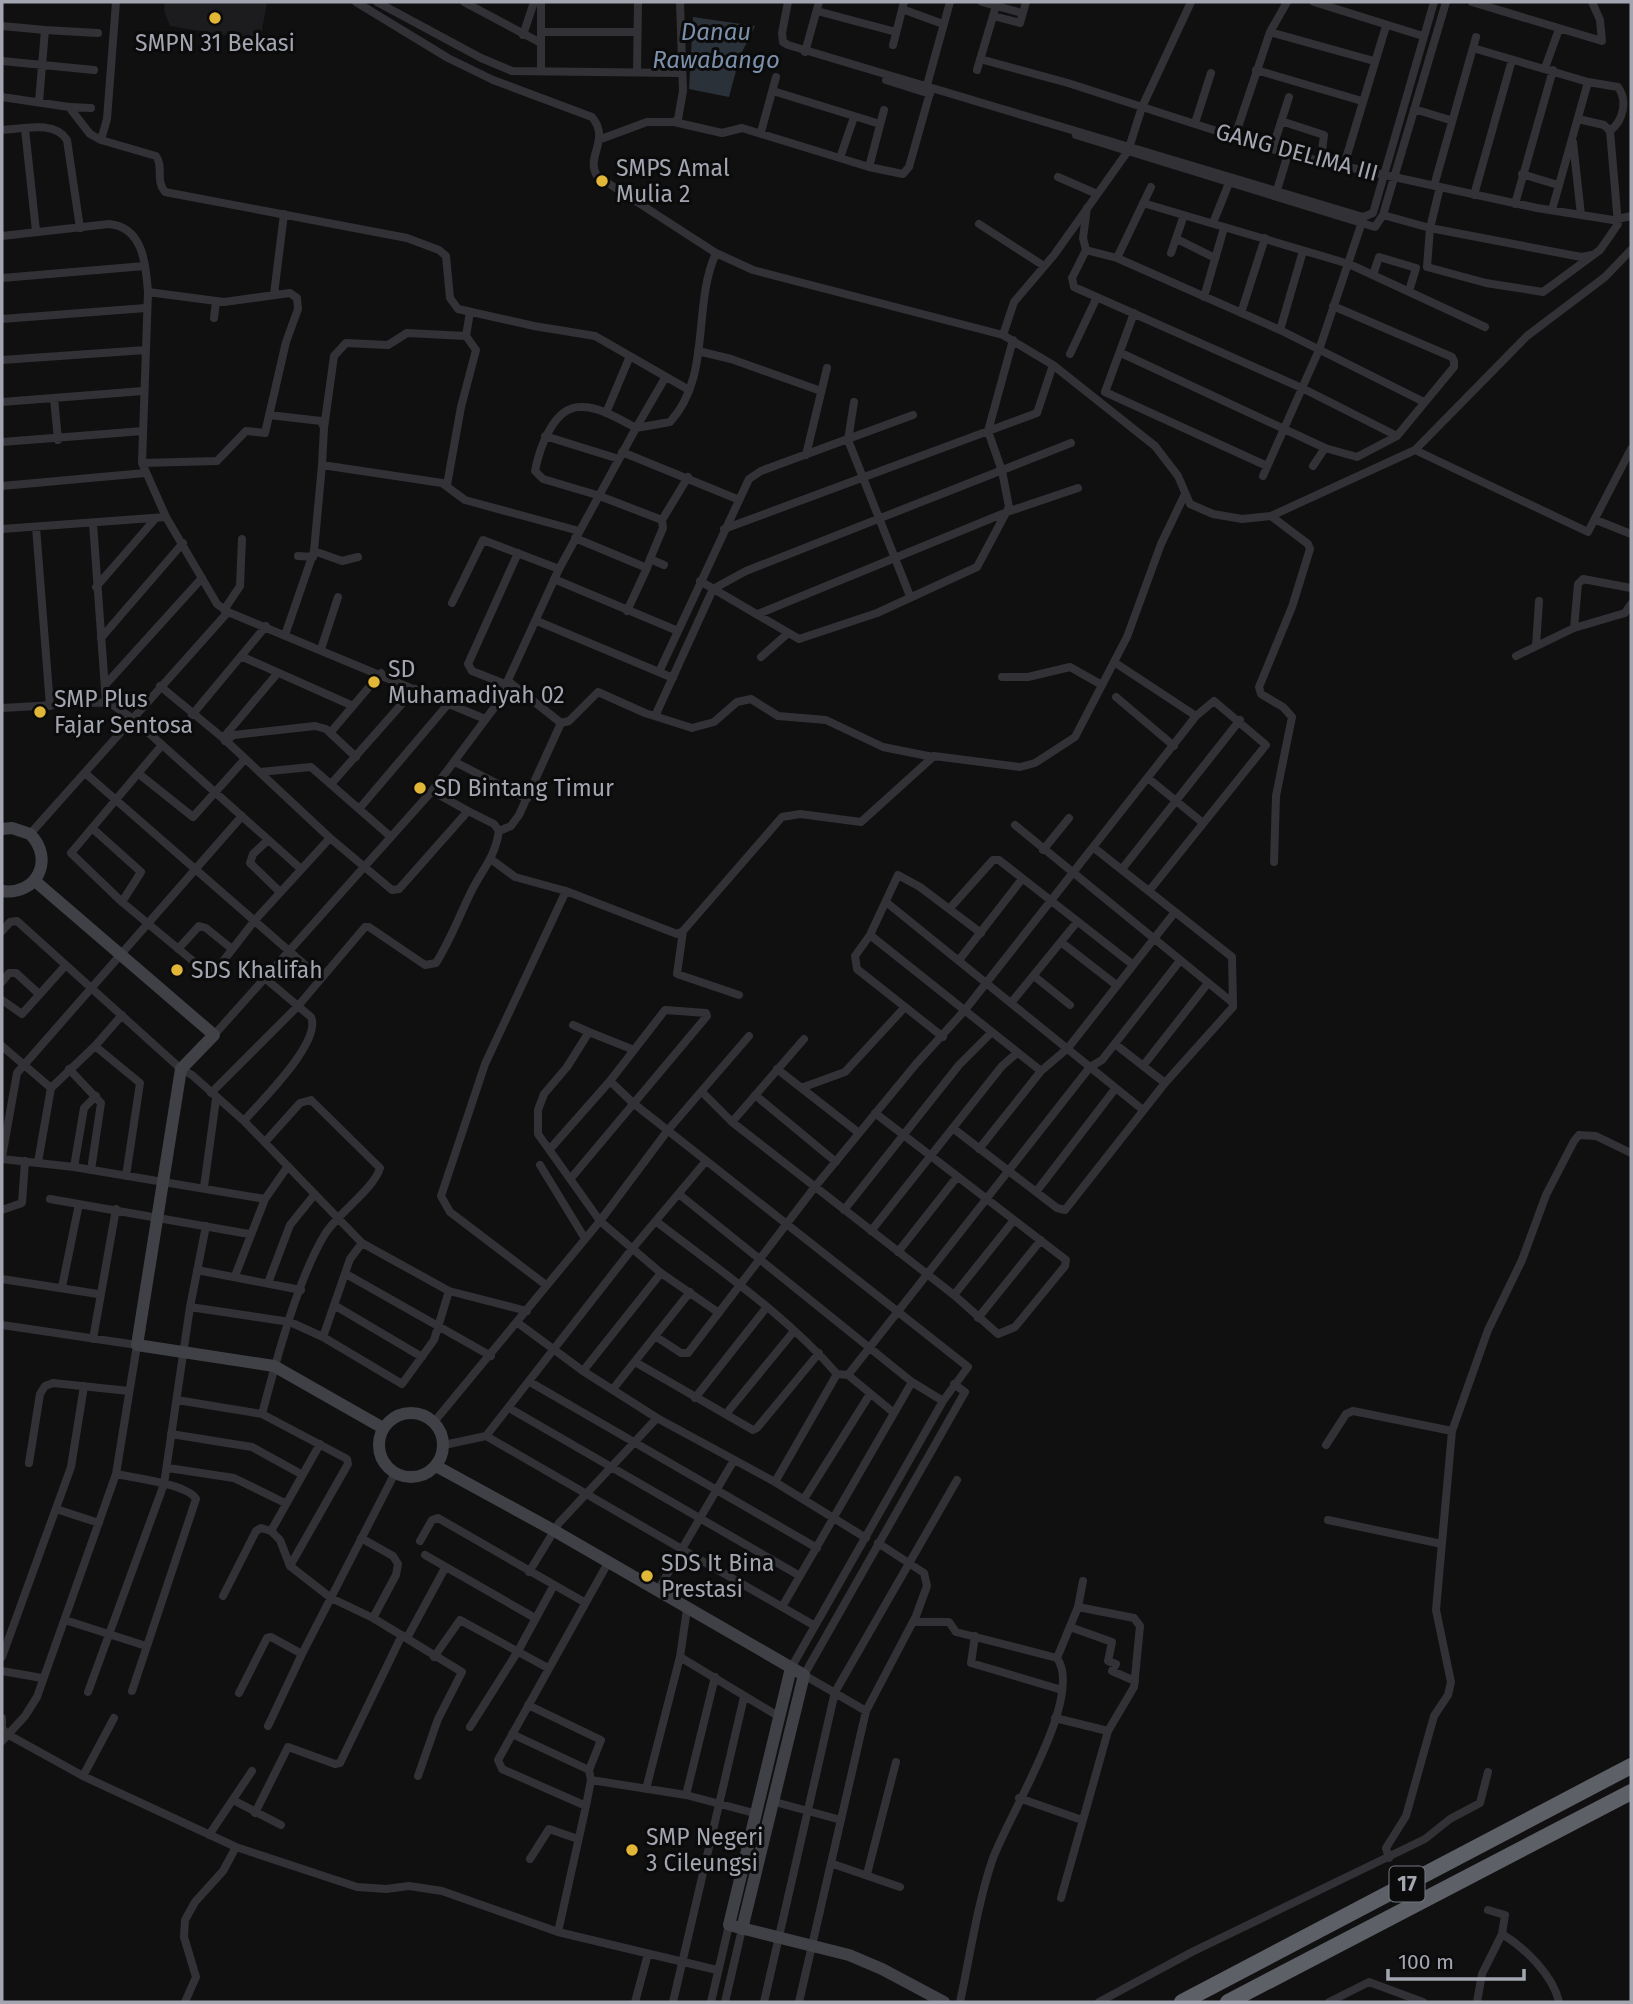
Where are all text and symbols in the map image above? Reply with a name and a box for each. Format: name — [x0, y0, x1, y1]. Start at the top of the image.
marker: SMPN 31 Bekasi — [207, 10, 223, 26]
water label: Danau Rawabango — [652, 18, 780, 74]
place label: SMPN 31 Bekasi — [135, 29, 295, 57]
street label: GANG DELIMA III — [1213, 117, 1381, 187]
place label: SMPS Amal Mulia 2 — [616, 154, 730, 208]
marker: SMPS Amal Mulia 2 — [594, 173, 610, 189]
place label: SD Muhamadiyah 02 — [388, 655, 565, 709]
marker: SD Muhamadiyah 02 — [366, 674, 382, 690]
place label: SMP Plus Fajar Sentosa — [54, 685, 193, 739]
marker: SMP Plus Fajar Sentosa — [32, 704, 48, 720]
place label: SD Bintang Timur — [434, 774, 614, 802]
marker: SD Bintang Timur — [412, 780, 428, 796]
place label: SDS Khalifah — [191, 956, 323, 984]
marker: SDS Khalifah — [169, 962, 185, 978]
place label: SDS It Bina Prestasi — [661, 1549, 775, 1603]
marker: SDS It Bina Prestasi — [639, 1568, 655, 1584]
place label: SMP Negeri 3 Cileungsi — [646, 1823, 763, 1877]
marker: SMP Negeri 3 Cileungsi — [624, 1842, 640, 1858]
road number: 17 — [1390, 1867, 1424, 1902]
scale bar — [1388, 1938, 1524, 1982]
text: 100 m — [1398, 1949, 1454, 1975]

